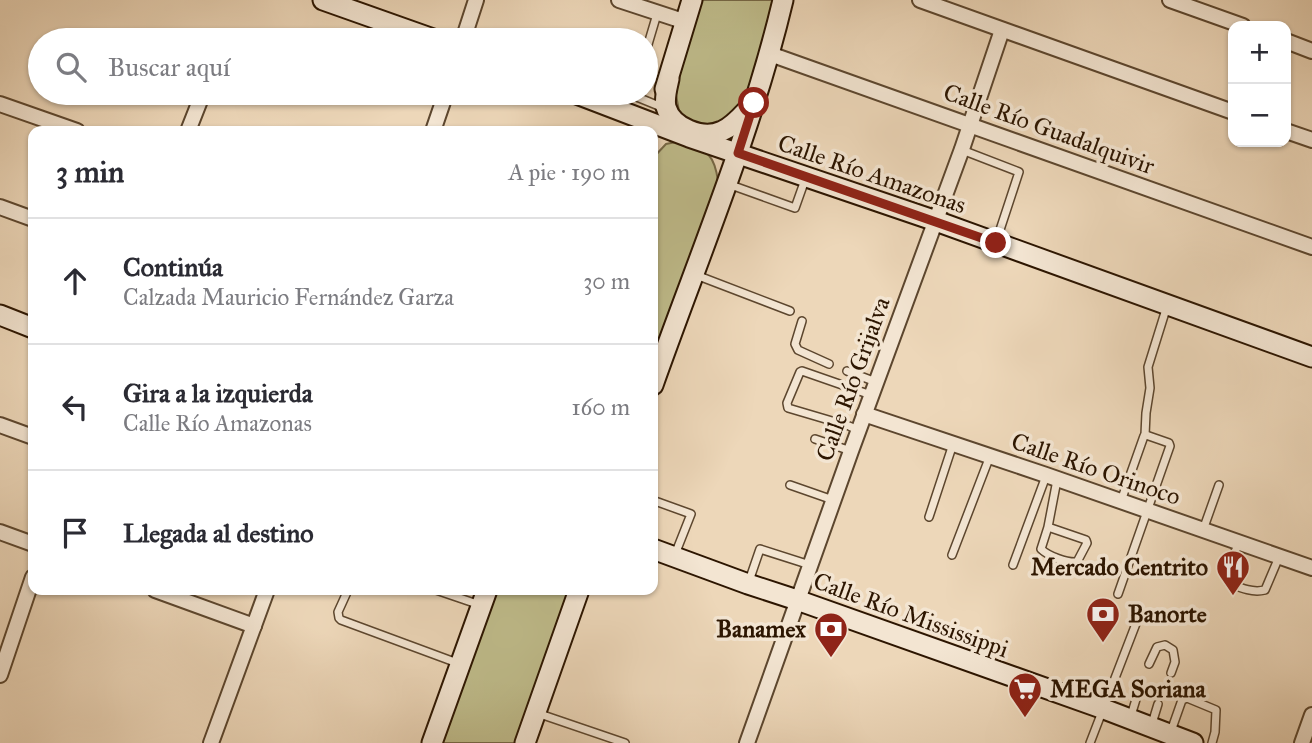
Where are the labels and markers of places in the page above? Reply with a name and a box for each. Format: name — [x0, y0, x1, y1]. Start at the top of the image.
restaurant icon: Mercado Centrito — [1214, 548, 1252, 597]
place label: Mercado Centrito — [1031, 552, 1208, 582]
bank icon: Banorte — [1084, 595, 1122, 644]
place label: Banorte — [1128, 599, 1207, 629]
bank icon: Banamex — [812, 610, 850, 659]
place label: Banamex — [716, 614, 806, 644]
supermarket icon: MEGA Soriana — [1006, 670, 1044, 719]
place label: MEGA Soriana — [1050, 674, 1207, 704]

